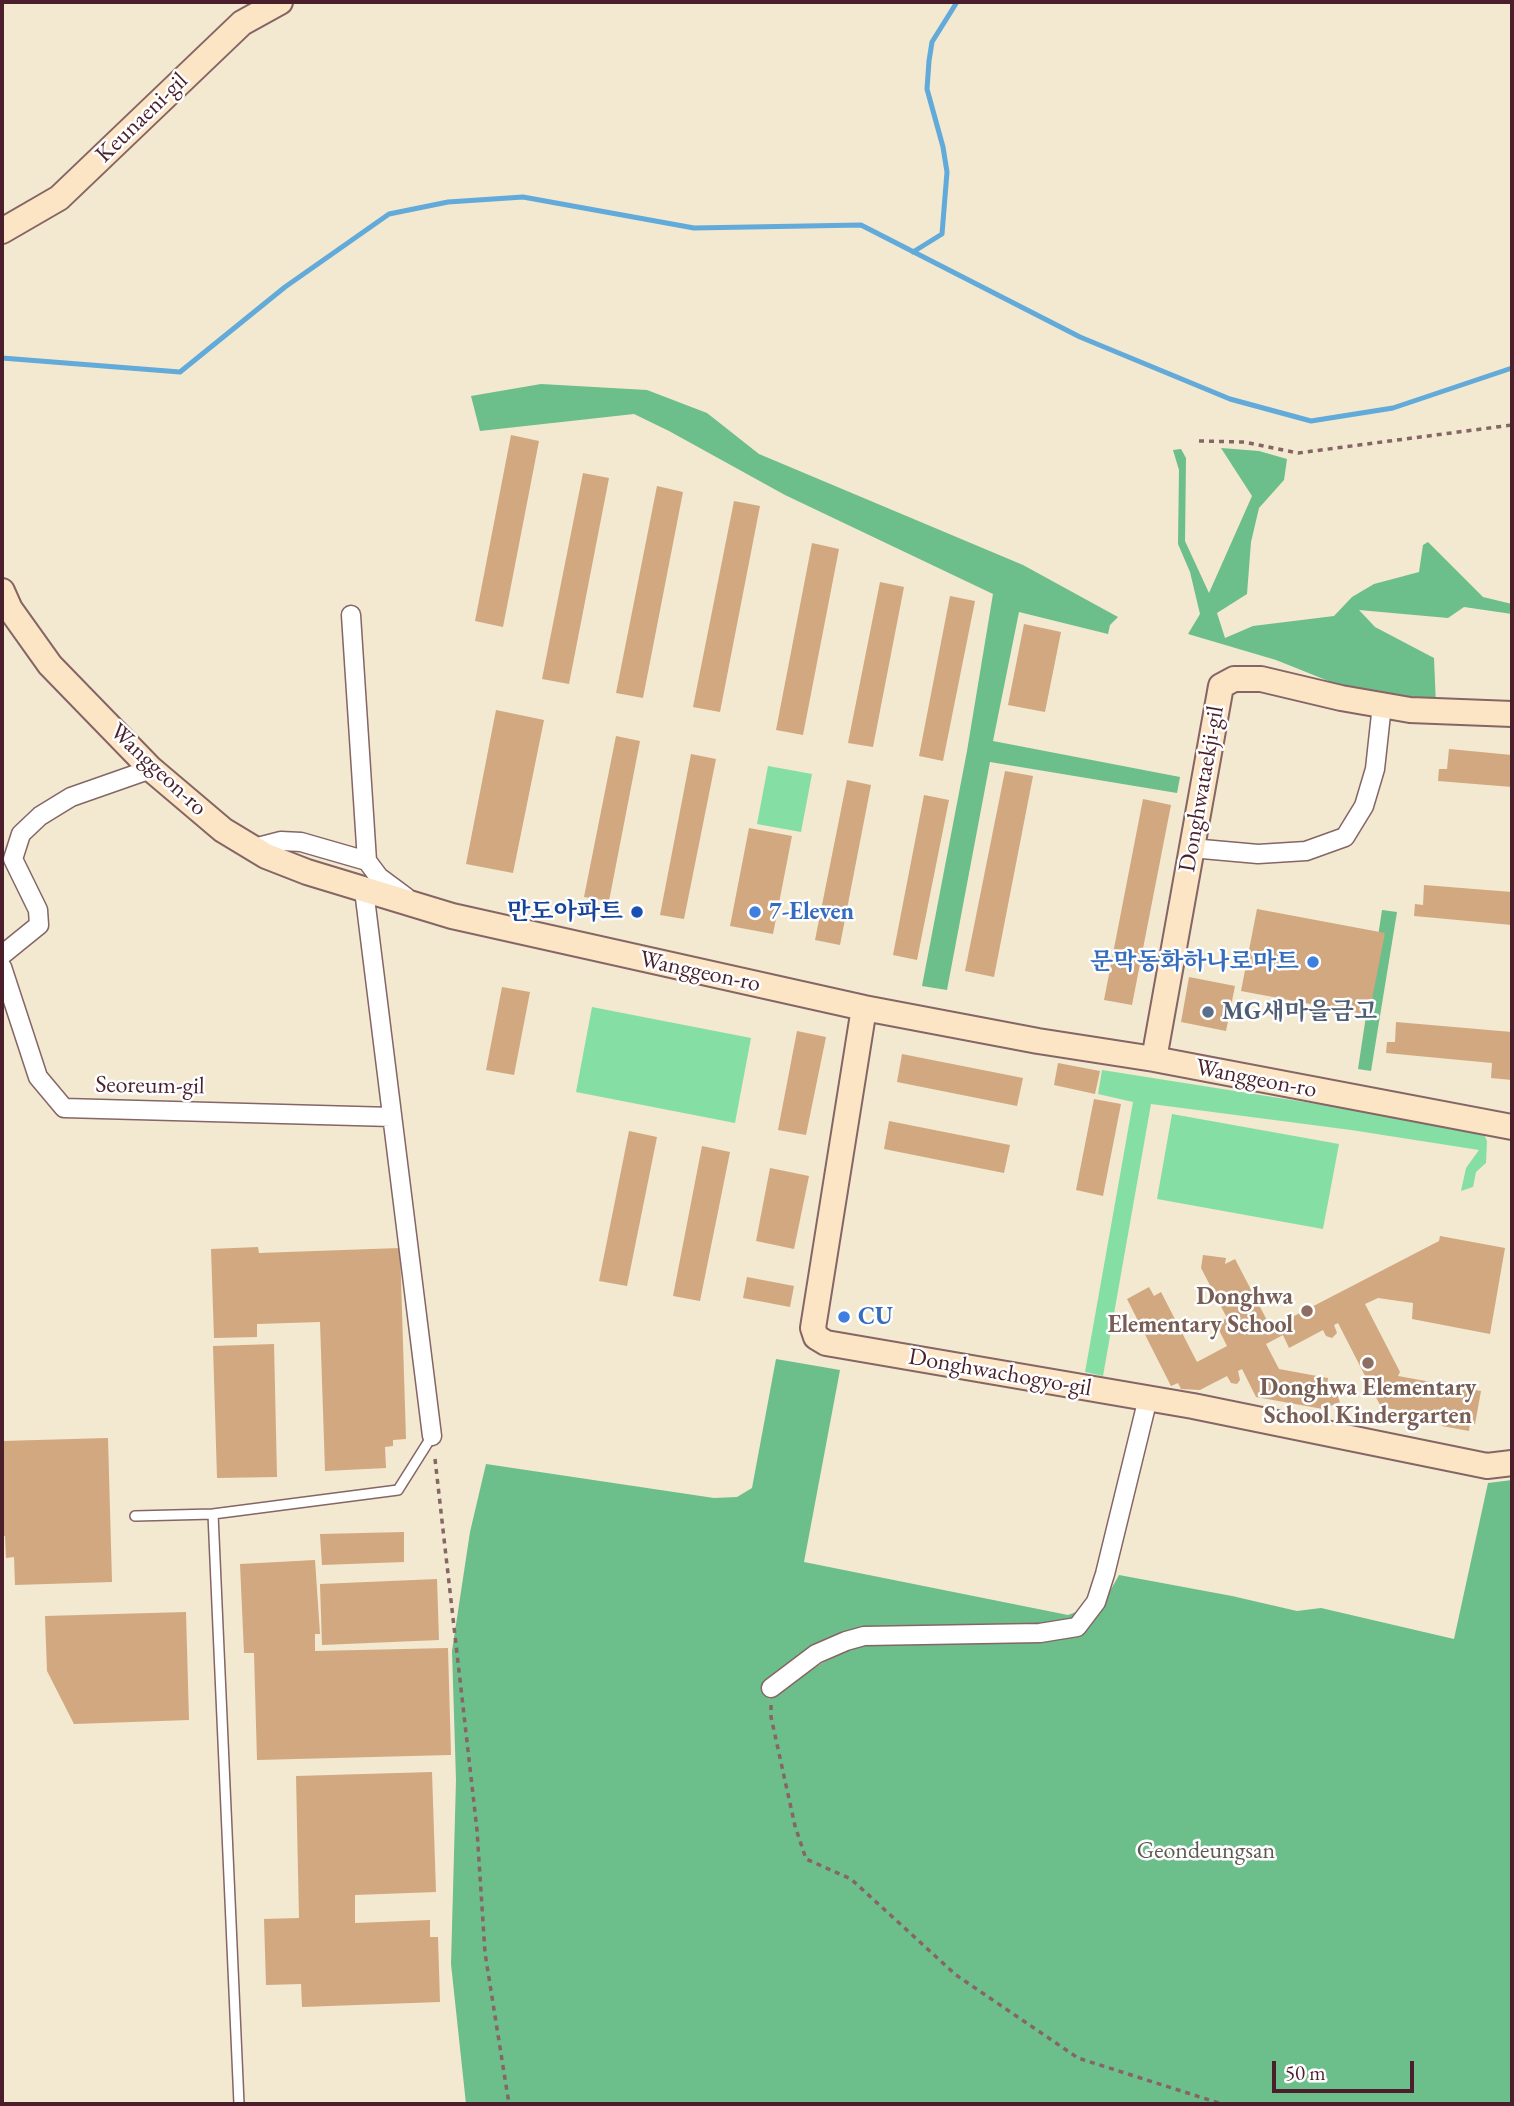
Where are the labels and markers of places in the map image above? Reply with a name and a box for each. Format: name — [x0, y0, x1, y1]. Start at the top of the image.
place label: 만도아파트 — [507, 898, 623, 926]
place label: 7-Eleven — [769, 898, 854, 926]
marker: 만도아파트 — [629, 904, 645, 920]
marker: 7-Eleven — [747, 904, 763, 920]
place label: 문막동화하나로마트 — [1090, 948, 1299, 976]
marker: 문막동화하나로마트 — [1305, 954, 1321, 970]
place label: MG새마을금고 — [1222, 998, 1377, 1026]
marker: MG새마을금고 — [1200, 1004, 1216, 1020]
place label: Donghwa Elementary School — [1108, 1283, 1293, 1339]
place label: CU — [858, 1303, 893, 1331]
marker: Donghwa Elementary School — [1299, 1303, 1315, 1319]
marker: CU — [836, 1309, 852, 1325]
marker: Donghwa Elementary School Kindergarten — [1360, 1355, 1376, 1371]
place label: Donghwa Elementary School Kindergarten — [1260, 1374, 1476, 1430]

